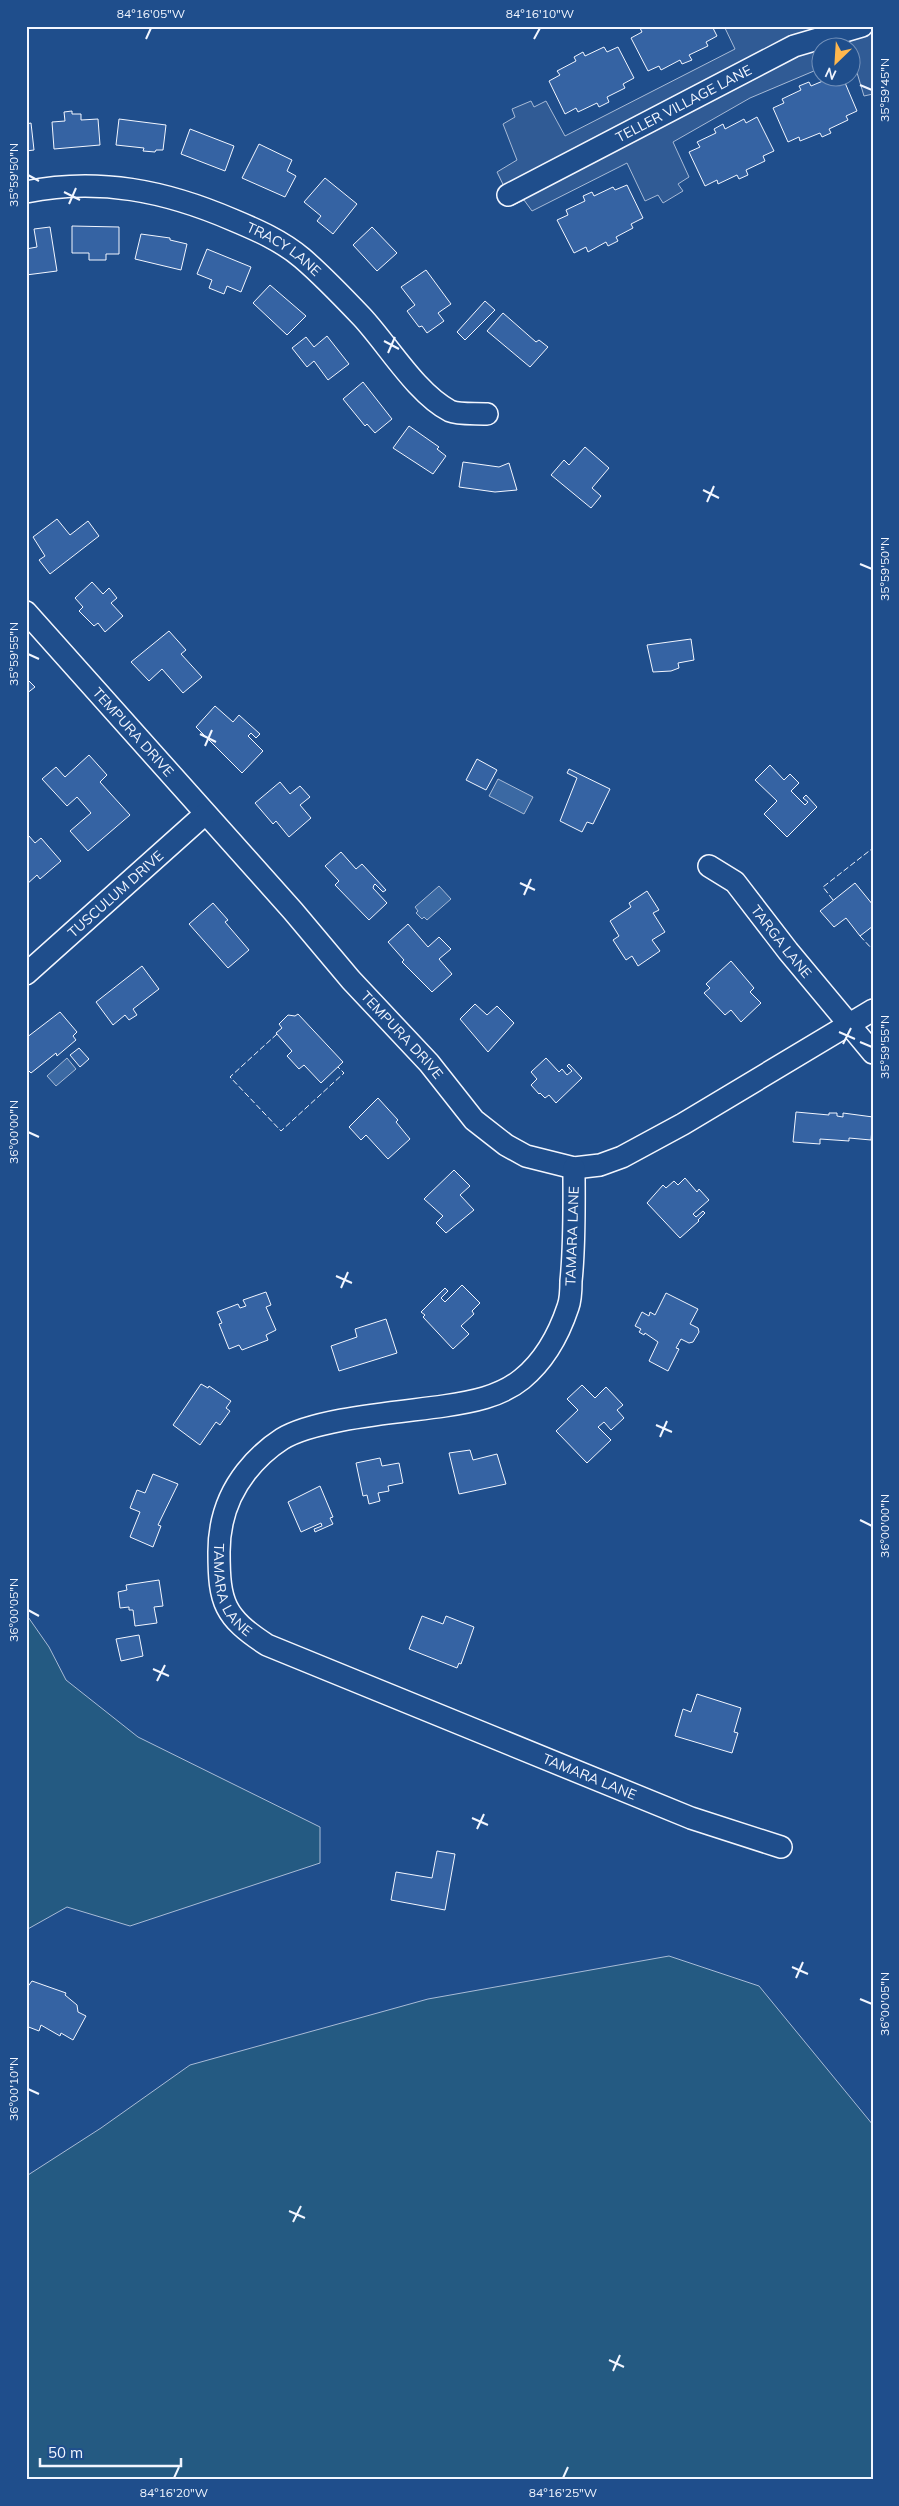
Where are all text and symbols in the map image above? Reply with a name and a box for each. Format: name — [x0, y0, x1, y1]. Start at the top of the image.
text: 84°16'05"W — [117, 6, 185, 21]
text: 84°16'10"W — [506, 6, 574, 21]
north arrow — [812, 38, 862, 88]
text: 35°59'45"N — [877, 58, 892, 122]
street label: TELLER VILLAGE LANE — [613, 61, 755, 146]
text: N — [822, 63, 839, 84]
text: 35°59'50"N — [6, 143, 21, 207]
street label: TRACY LANE — [244, 218, 325, 280]
text: 35°59'50"N — [877, 537, 892, 601]
text: 35°59'55"N — [6, 622, 21, 686]
street label: TEMPURA DRIVE — [89, 684, 178, 780]
street label: TUSCULUM DRIVE — [64, 847, 167, 941]
street label: TARGA LANE — [747, 902, 816, 982]
street label: TEMPURA DRIVE — [357, 987, 447, 1083]
text: 35°59'55"N — [877, 1015, 892, 1079]
text: 36°00'00"N — [6, 1100, 21, 1164]
street label: TAMARA LANE — [561, 1186, 583, 1286]
text: 36°00'00"N — [877, 1494, 892, 1558]
street label: TAMARA LANE — [210, 1543, 256, 1640]
text: 36°00'05"N — [6, 1578, 21, 1642]
street label: TAMARA LANE — [540, 1749, 639, 1804]
text: 36°00'05"N — [877, 1972, 892, 2036]
text: 36°00'10"N — [6, 2057, 21, 2121]
scale bar — [40, 2436, 181, 2468]
text: 50 m — [48, 2443, 83, 2462]
text: 84°16'20"W — [140, 2485, 208, 2500]
text: 84°16'25"W — [529, 2485, 597, 2500]

